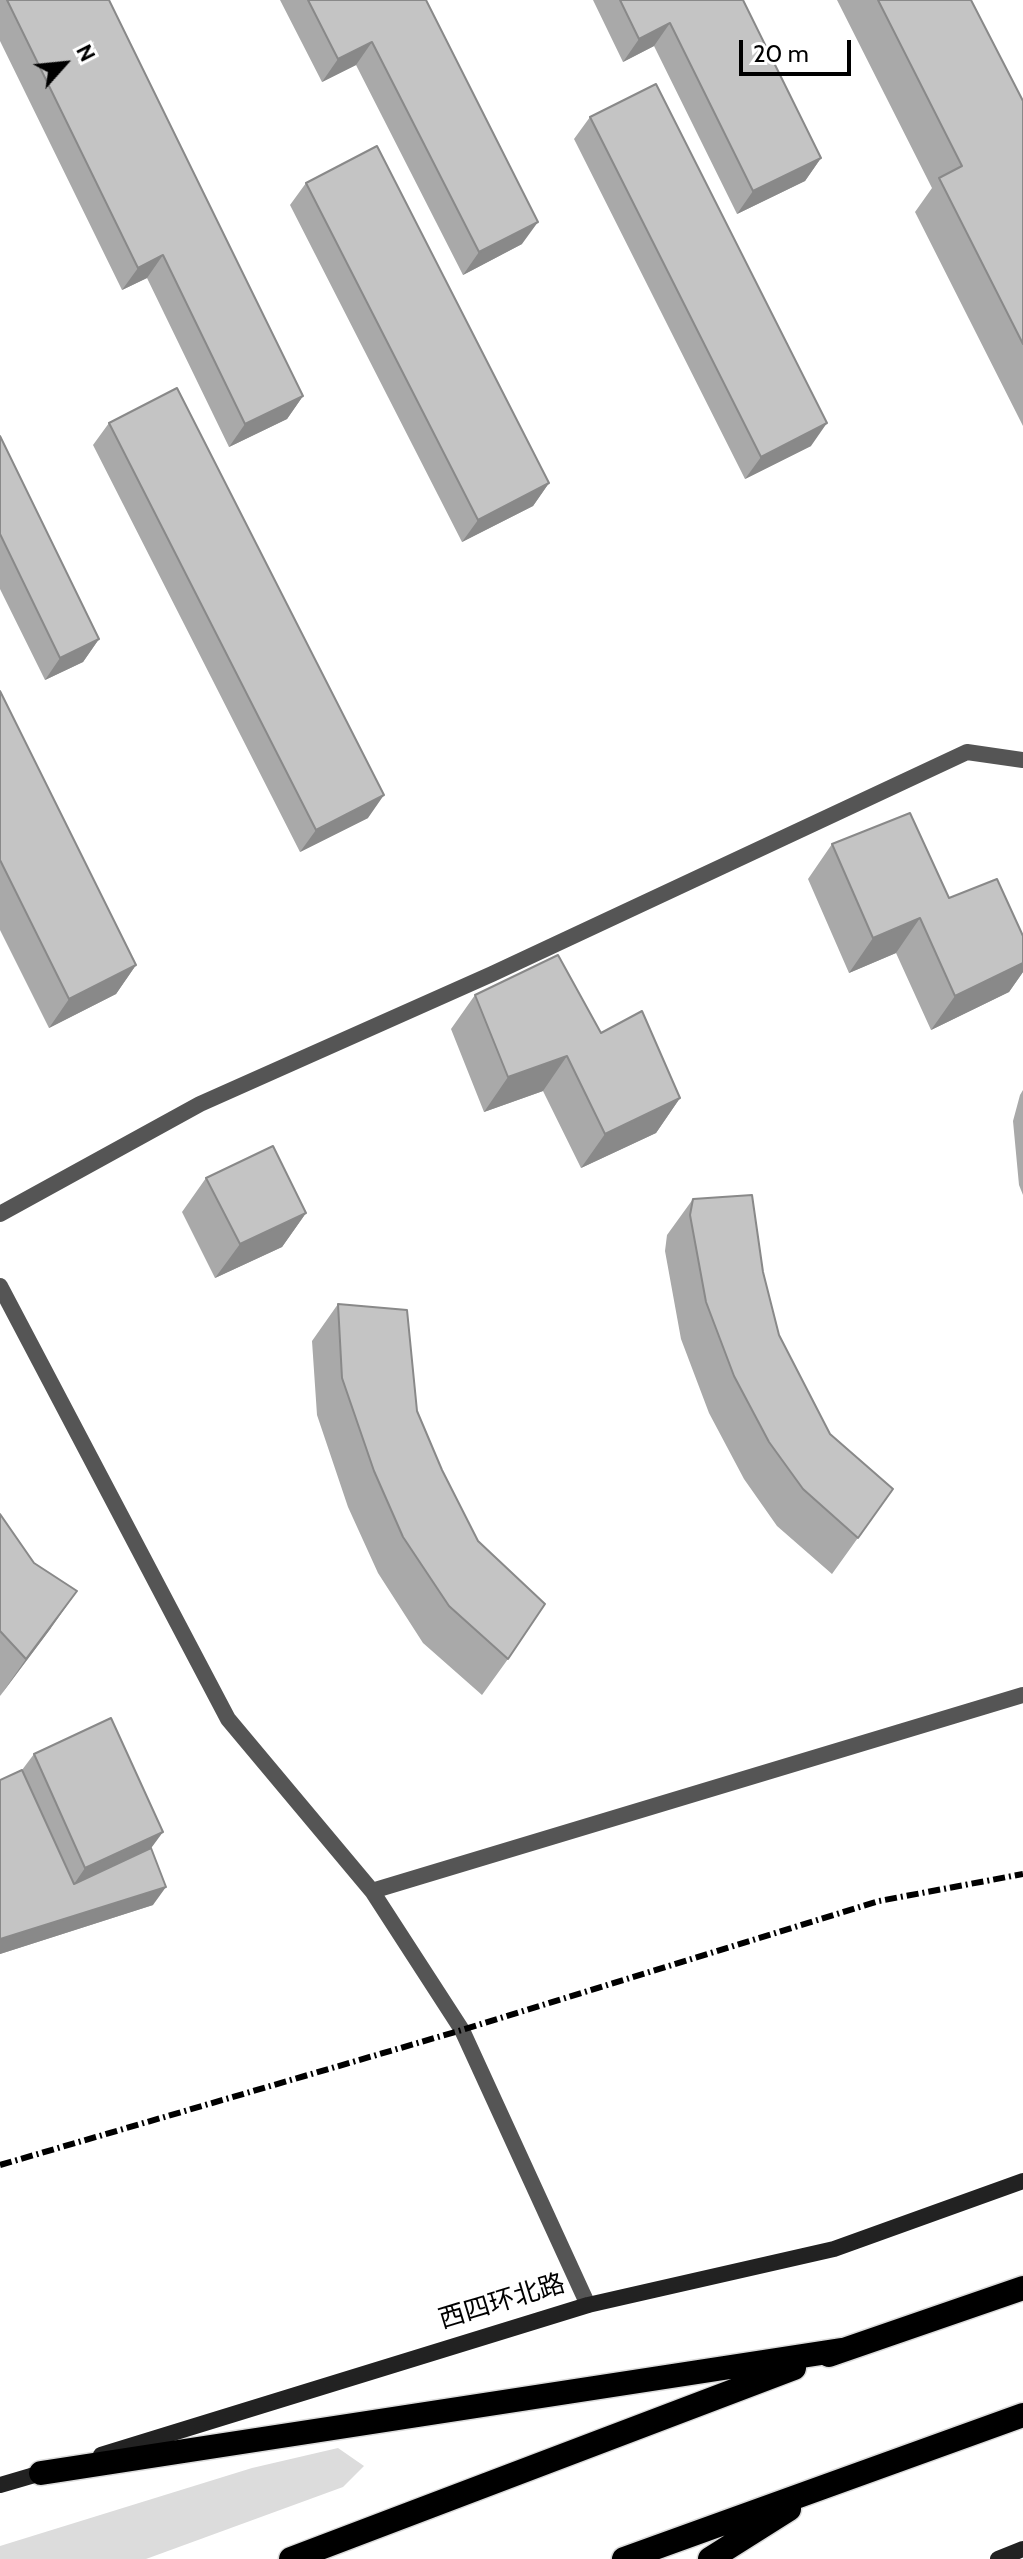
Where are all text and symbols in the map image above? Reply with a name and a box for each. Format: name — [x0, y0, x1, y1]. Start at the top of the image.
north arrow — [24, 24, 104, 104]
scale bar — [743, 24, 855, 74]
text: 20 m — [753, 39, 809, 68]
text: N — [70, 40, 101, 66]
street label: 西四环北路 — [435, 2268, 569, 2336]

